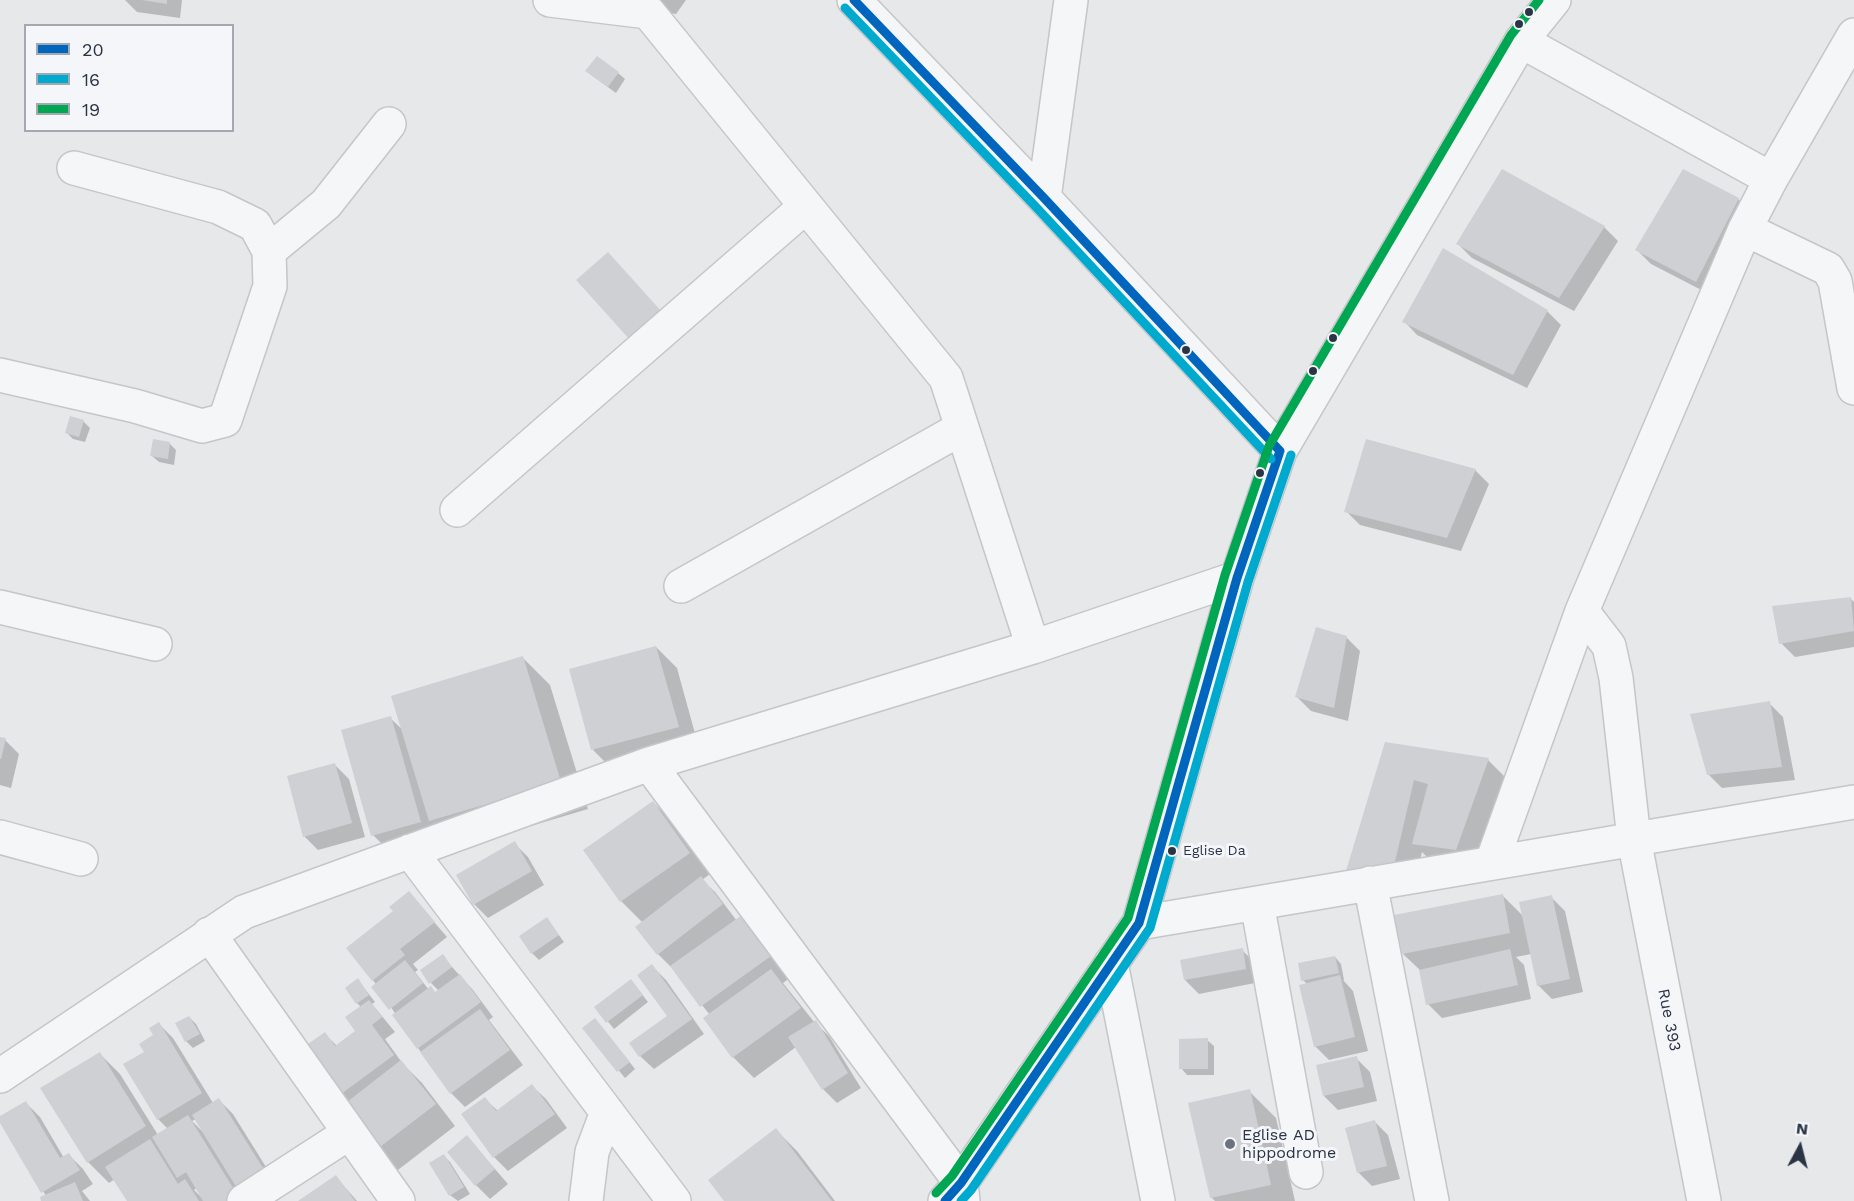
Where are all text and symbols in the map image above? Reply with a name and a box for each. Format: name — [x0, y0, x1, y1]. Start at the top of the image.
unlabelled marker — [1523, 6, 1535, 18]
unlabelled marker — [1513, 18, 1525, 30]
legend — [24, 24, 234, 132]
text: 20 — [82, 39, 104, 60]
text: 16 — [82, 69, 100, 90]
text: 19 — [82, 99, 100, 120]
unlabelled marker — [1327, 332, 1339, 344]
unlabelled marker — [1180, 344, 1192, 356]
unlabelled marker — [1307, 365, 1319, 377]
unlabelled marker — [1254, 467, 1266, 479]
place label: Eglise Da — [1183, 843, 1246, 859]
marker: Eglise Da — [1166, 845, 1178, 857]
street label: Rue 393 — [1654, 987, 1684, 1053]
north arrow — [1770, 1117, 1830, 1177]
text: N — [1795, 1118, 1809, 1139]
place label: Eglise AD hippodrome — [1242, 1125, 1336, 1163]
marker: Eglise AD hippodrome — [1223, 1137, 1237, 1151]

